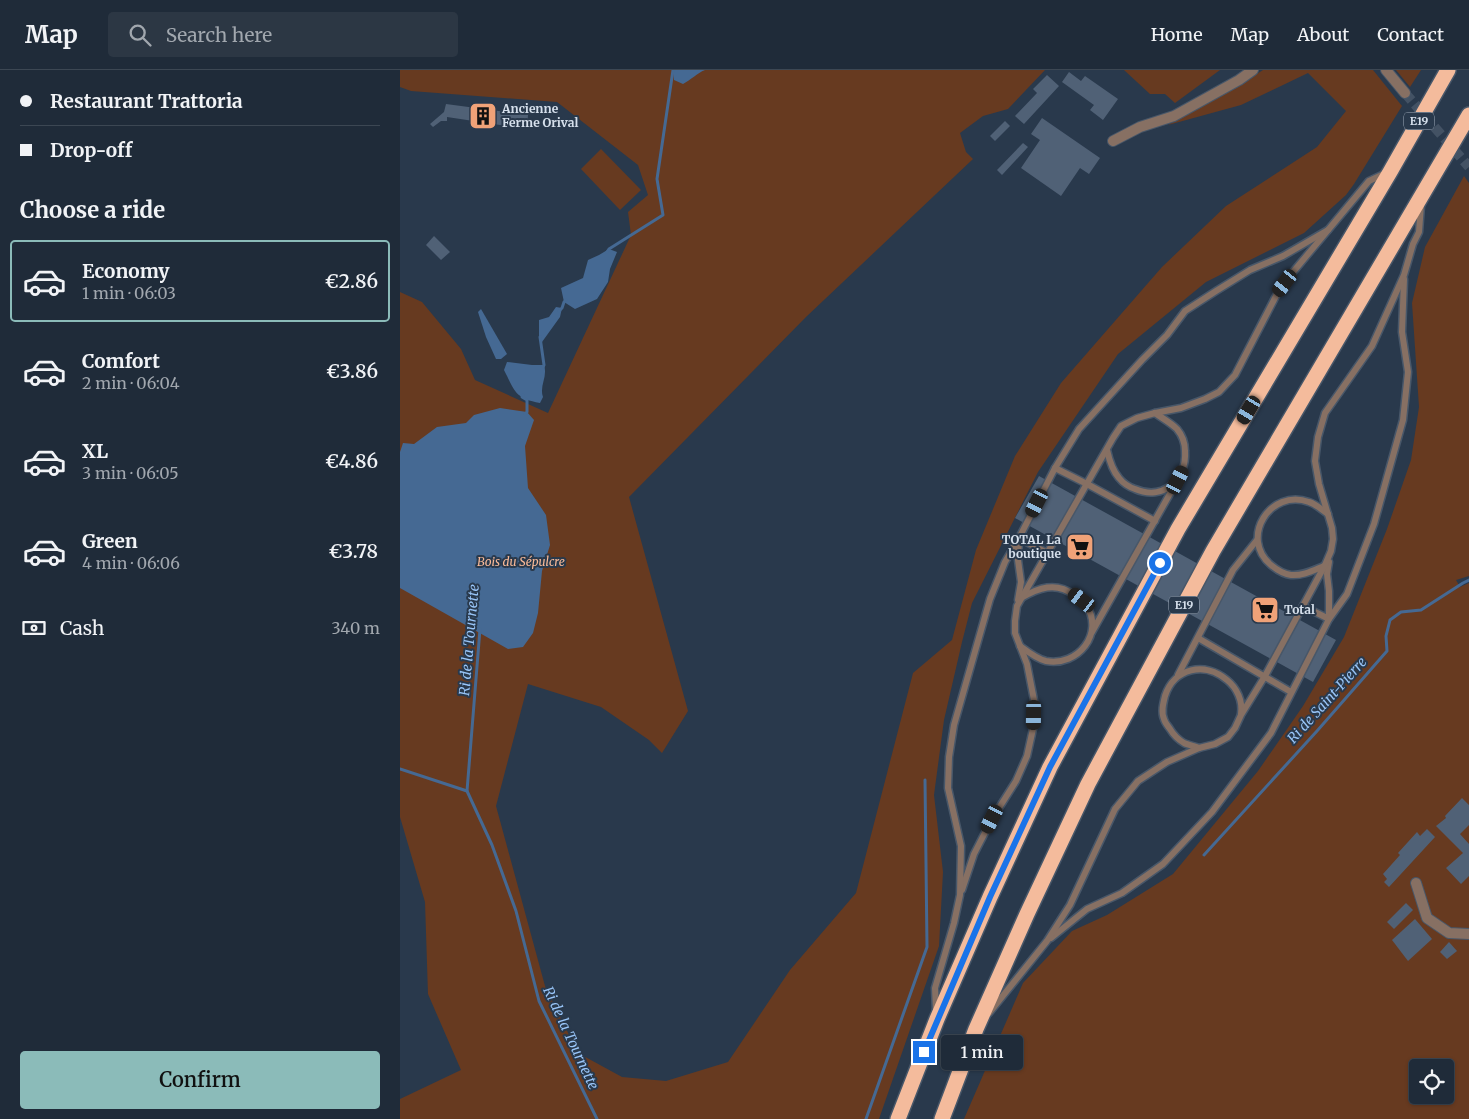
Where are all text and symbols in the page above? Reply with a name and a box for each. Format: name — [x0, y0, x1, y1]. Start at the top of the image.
search box — [108, 12, 458, 57]
text: Map — [25, 19, 78, 50]
icon: search — [126, 21, 154, 49]
text: Search here — [166, 23, 272, 47]
text: Home — [1151, 23, 1203, 46]
text: Map — [1231, 23, 1269, 46]
text: About — [1297, 23, 1349, 46]
text: Contact — [1377, 23, 1444, 46]
text: Restaurant Trattoria — [50, 89, 243, 113]
building icon: Ancienne Ferme Orival — [468, 101, 498, 131]
place label: Ancienne Ferme Orival — [501, 101, 578, 130]
road number: E19 — [1404, 112, 1434, 129]
text: Drop-off — [50, 138, 132, 162]
text: Choose a ride — [20, 196, 165, 224]
icon: car — [22, 259, 67, 304]
text: Economy — [82, 259, 170, 283]
car — [1269, 267, 1300, 299]
text: €2.86 — [325, 269, 378, 293]
text: 1 min · 06:03 — [82, 283, 176, 303]
icon: car — [22, 349, 67, 394]
text: Comfort — [82, 349, 160, 373]
text: €3.86 — [326, 359, 378, 383]
text: 2 min · 06:04 — [82, 373, 180, 393]
car — [1234, 393, 1263, 427]
icon: car — [22, 439, 67, 484]
text: XL — [82, 439, 108, 463]
text: €4.86 — [325, 449, 378, 473]
text: 3 min · 06:05 — [82, 463, 179, 483]
car — [1164, 463, 1191, 497]
car — [1023, 486, 1050, 520]
icon: car — [22, 529, 67, 574]
text: Green — [82, 529, 138, 553]
place label: TOTAL La boutique — [1002, 532, 1062, 561]
supermarket icon: TOTAL La boutique — [1065, 532, 1095, 562]
text: €3.78 — [329, 539, 378, 563]
route start — [1149, 552, 1171, 574]
text: 4 min · 06:06 — [82, 553, 180, 573]
park label: Bois du Sépulcre — [477, 554, 565, 569]
water label: Ri de la Tournette — [455, 583, 483, 697]
car — [1065, 585, 1098, 615]
supermarket icon: Total — [1250, 595, 1280, 625]
road number: E19 — [1169, 596, 1199, 614]
place label: Total — [1284, 602, 1315, 617]
icon: cash — [20, 614, 48, 642]
text: Cash — [60, 616, 104, 640]
text: 340 m — [331, 618, 380, 638]
water label: Ri de Saint-Pierre — [1283, 653, 1371, 747]
car — [1026, 700, 1041, 730]
car — [978, 802, 1005, 836]
water label: Ri de la Tournette — [539, 983, 603, 1093]
callout: 1 min — [942, 1034, 1024, 1070]
route end — [913, 1041, 935, 1063]
text: 1 min — [960, 1042, 1004, 1062]
button: Confirm — [20, 1051, 380, 1109]
map controls — [1409, 1059, 1454, 1104]
button: locate — [1409, 1059, 1454, 1104]

